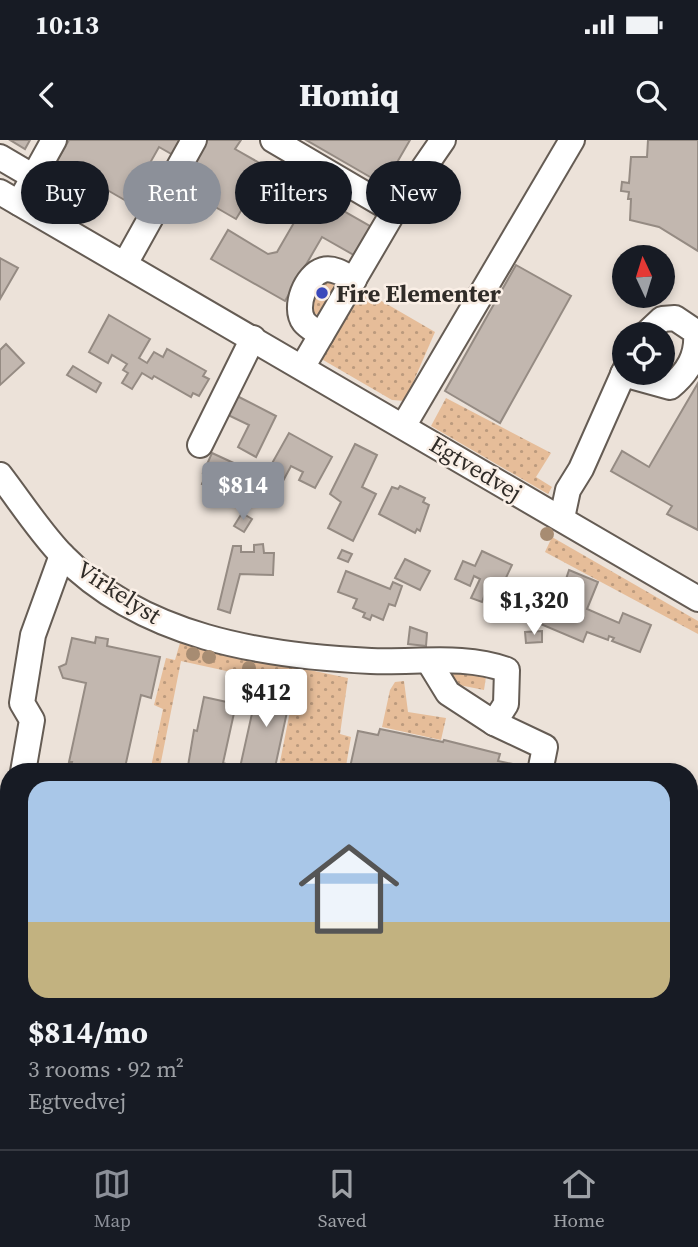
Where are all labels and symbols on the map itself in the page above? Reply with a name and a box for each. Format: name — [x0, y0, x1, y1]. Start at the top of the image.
north arrow — [612, 245, 676, 308]
place label: Fire Elementer — [336, 277, 502, 310]
marker: Fire Elementer — [314, 285, 330, 301]
street label: Egtvedvej — [424, 427, 528, 509]
pin: $814 — [202, 462, 284, 522]
street label: Virkelyst — [70, 552, 168, 632]
pin: $1,320 — [477, 578, 591, 637]
pin: $412 — [225, 670, 307, 729]

